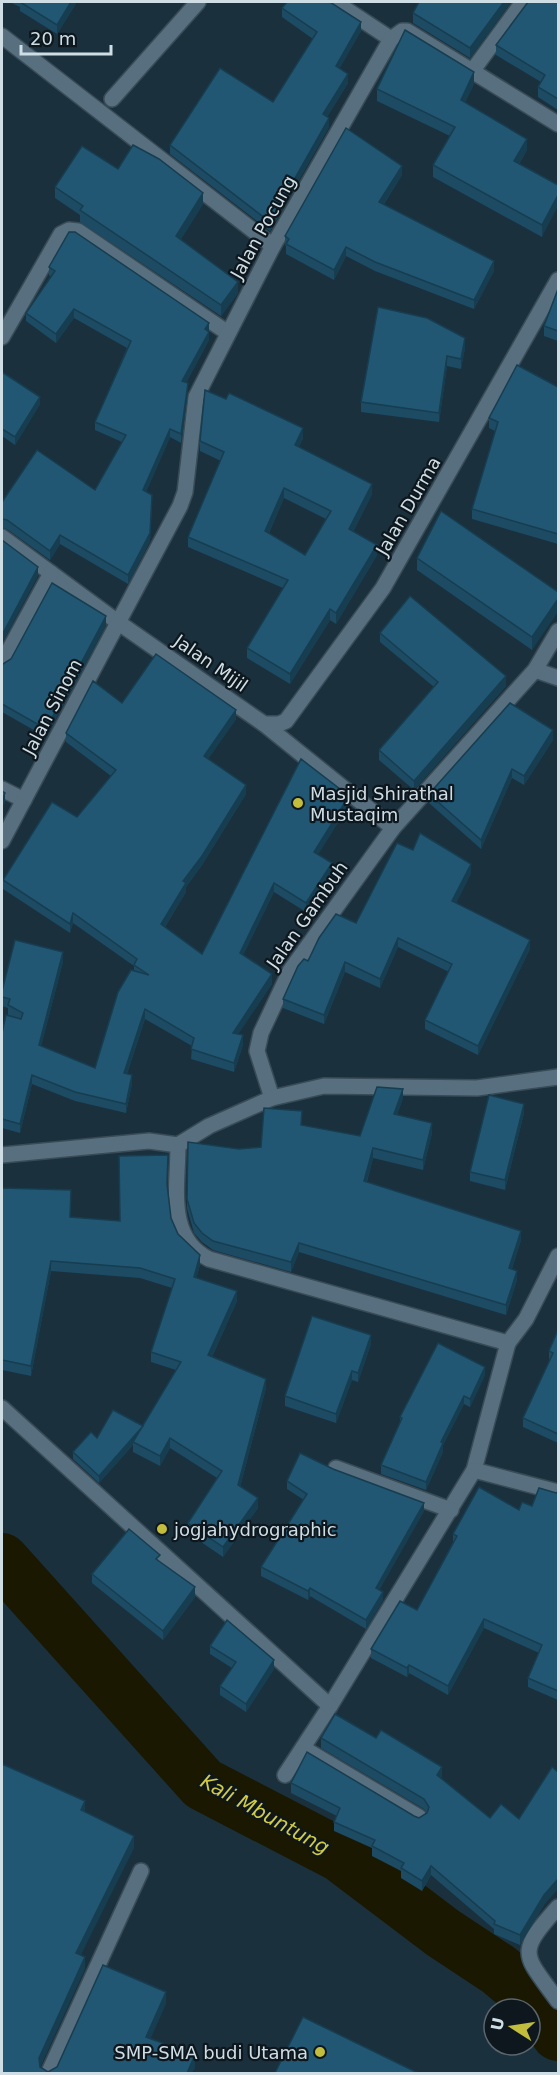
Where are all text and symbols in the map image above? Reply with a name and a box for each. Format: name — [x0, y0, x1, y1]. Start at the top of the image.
scale bar — [21, 18, 111, 56]
text: 20 m — [30, 28, 76, 49]
street label: Jalan Pocung — [225, 172, 300, 283]
street label: Jalan Durma — [371, 453, 445, 560]
street label: Jalan Mijil — [169, 629, 252, 696]
street label: Jalan Sinom — [17, 655, 86, 760]
place label: Masjid Shirathal Mustaqim — [310, 783, 454, 825]
marker: Masjid Shirathal Mustaqim — [291, 796, 305, 810]
street label: Jalan Gambuh — [262, 857, 352, 974]
place label: jogjahydrographic — [173, 1519, 337, 1540]
marker: jogjahydrographic — [155, 1522, 169, 1536]
water label: Kali Mbuntung — [197, 1769, 333, 1859]
north arrow — [482, 1997, 542, 2057]
text: U — [487, 2016, 508, 2032]
place label: SMP-SMA budi Utama — [114, 2042, 308, 2063]
marker: SMP-SMA budi Utama — [313, 2045, 327, 2059]

